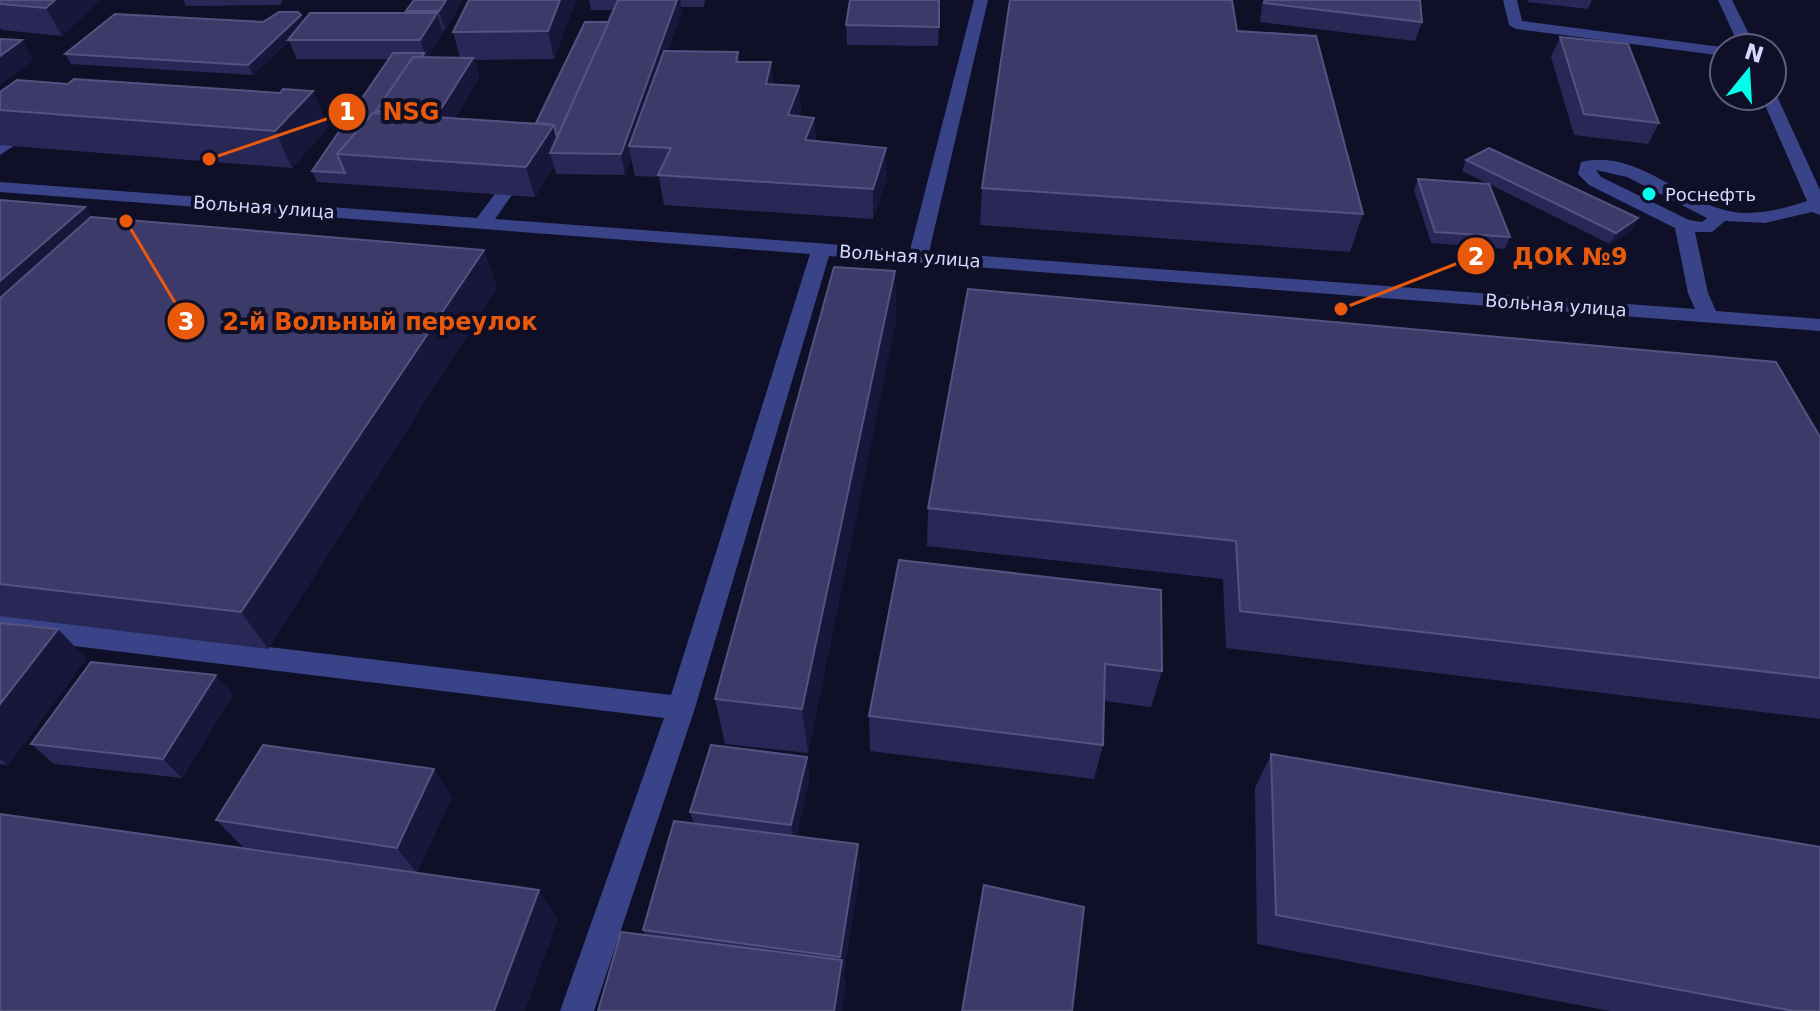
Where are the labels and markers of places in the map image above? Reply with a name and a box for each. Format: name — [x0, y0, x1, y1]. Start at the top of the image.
callout: NSG — [327, 88, 456, 136]
place label: Роснефть — [1665, 184, 1756, 205]
marker: Роснефть — [1640, 185, 1658, 203]
callout: ДОК №9 — [1456, 232, 1644, 280]
callout: 2-й Вольный переулок — [166, 297, 553, 345]

